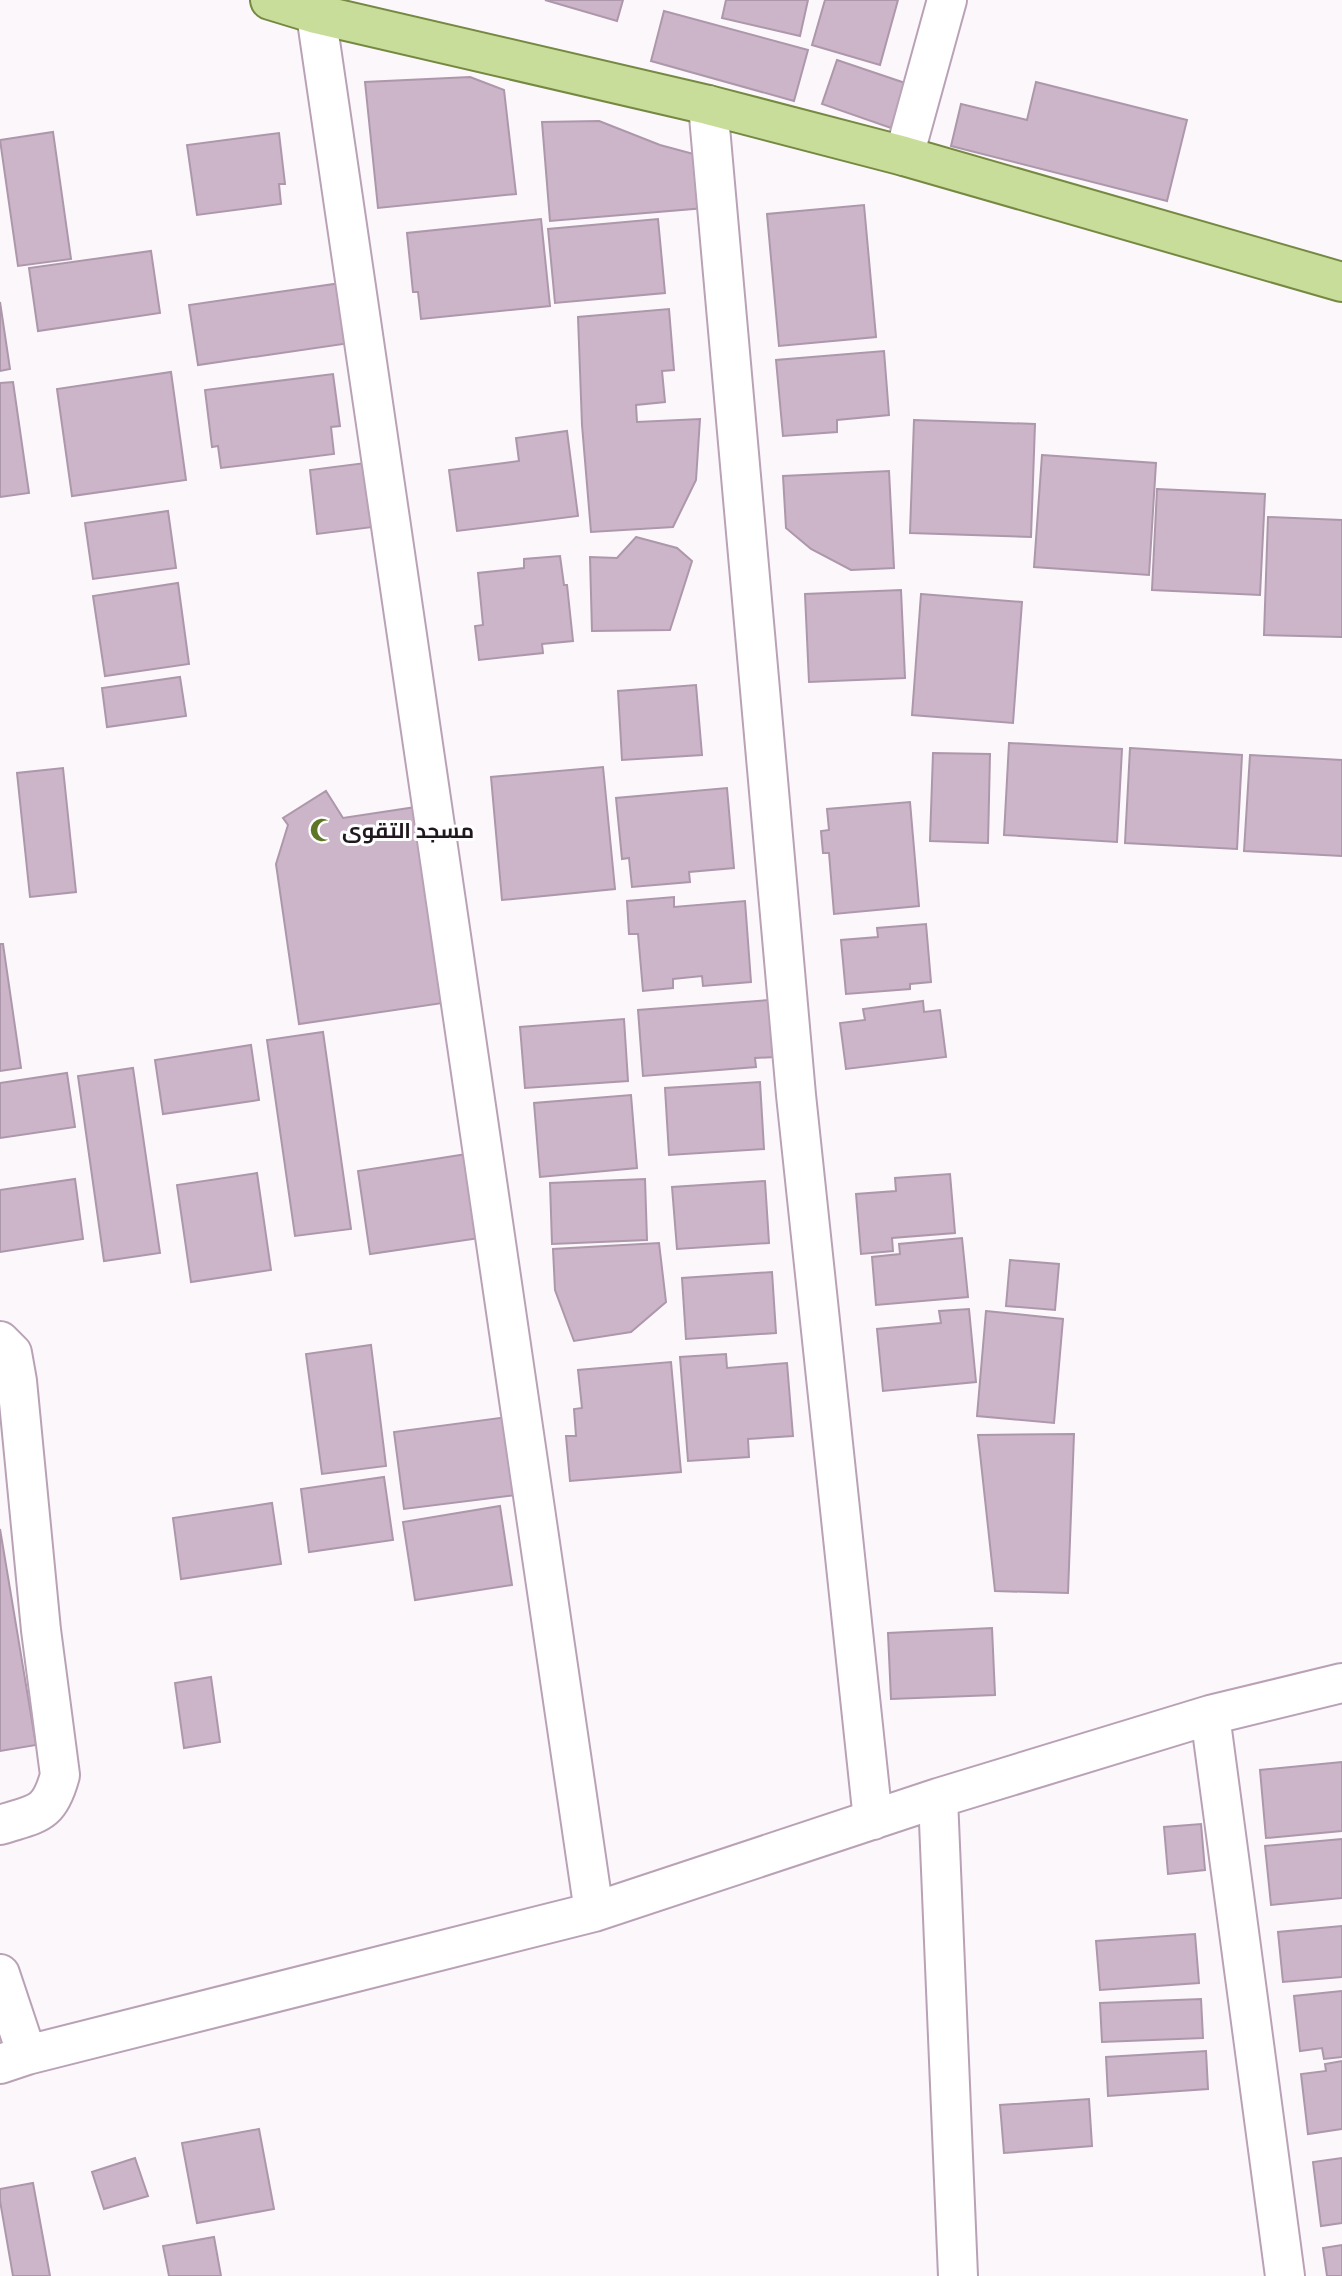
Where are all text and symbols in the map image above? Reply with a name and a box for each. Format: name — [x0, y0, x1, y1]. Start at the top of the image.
mosque icon: مسجد التقوى — [308, 816, 336, 844]
place label: مسجد التقوى — [342, 818, 474, 844]

